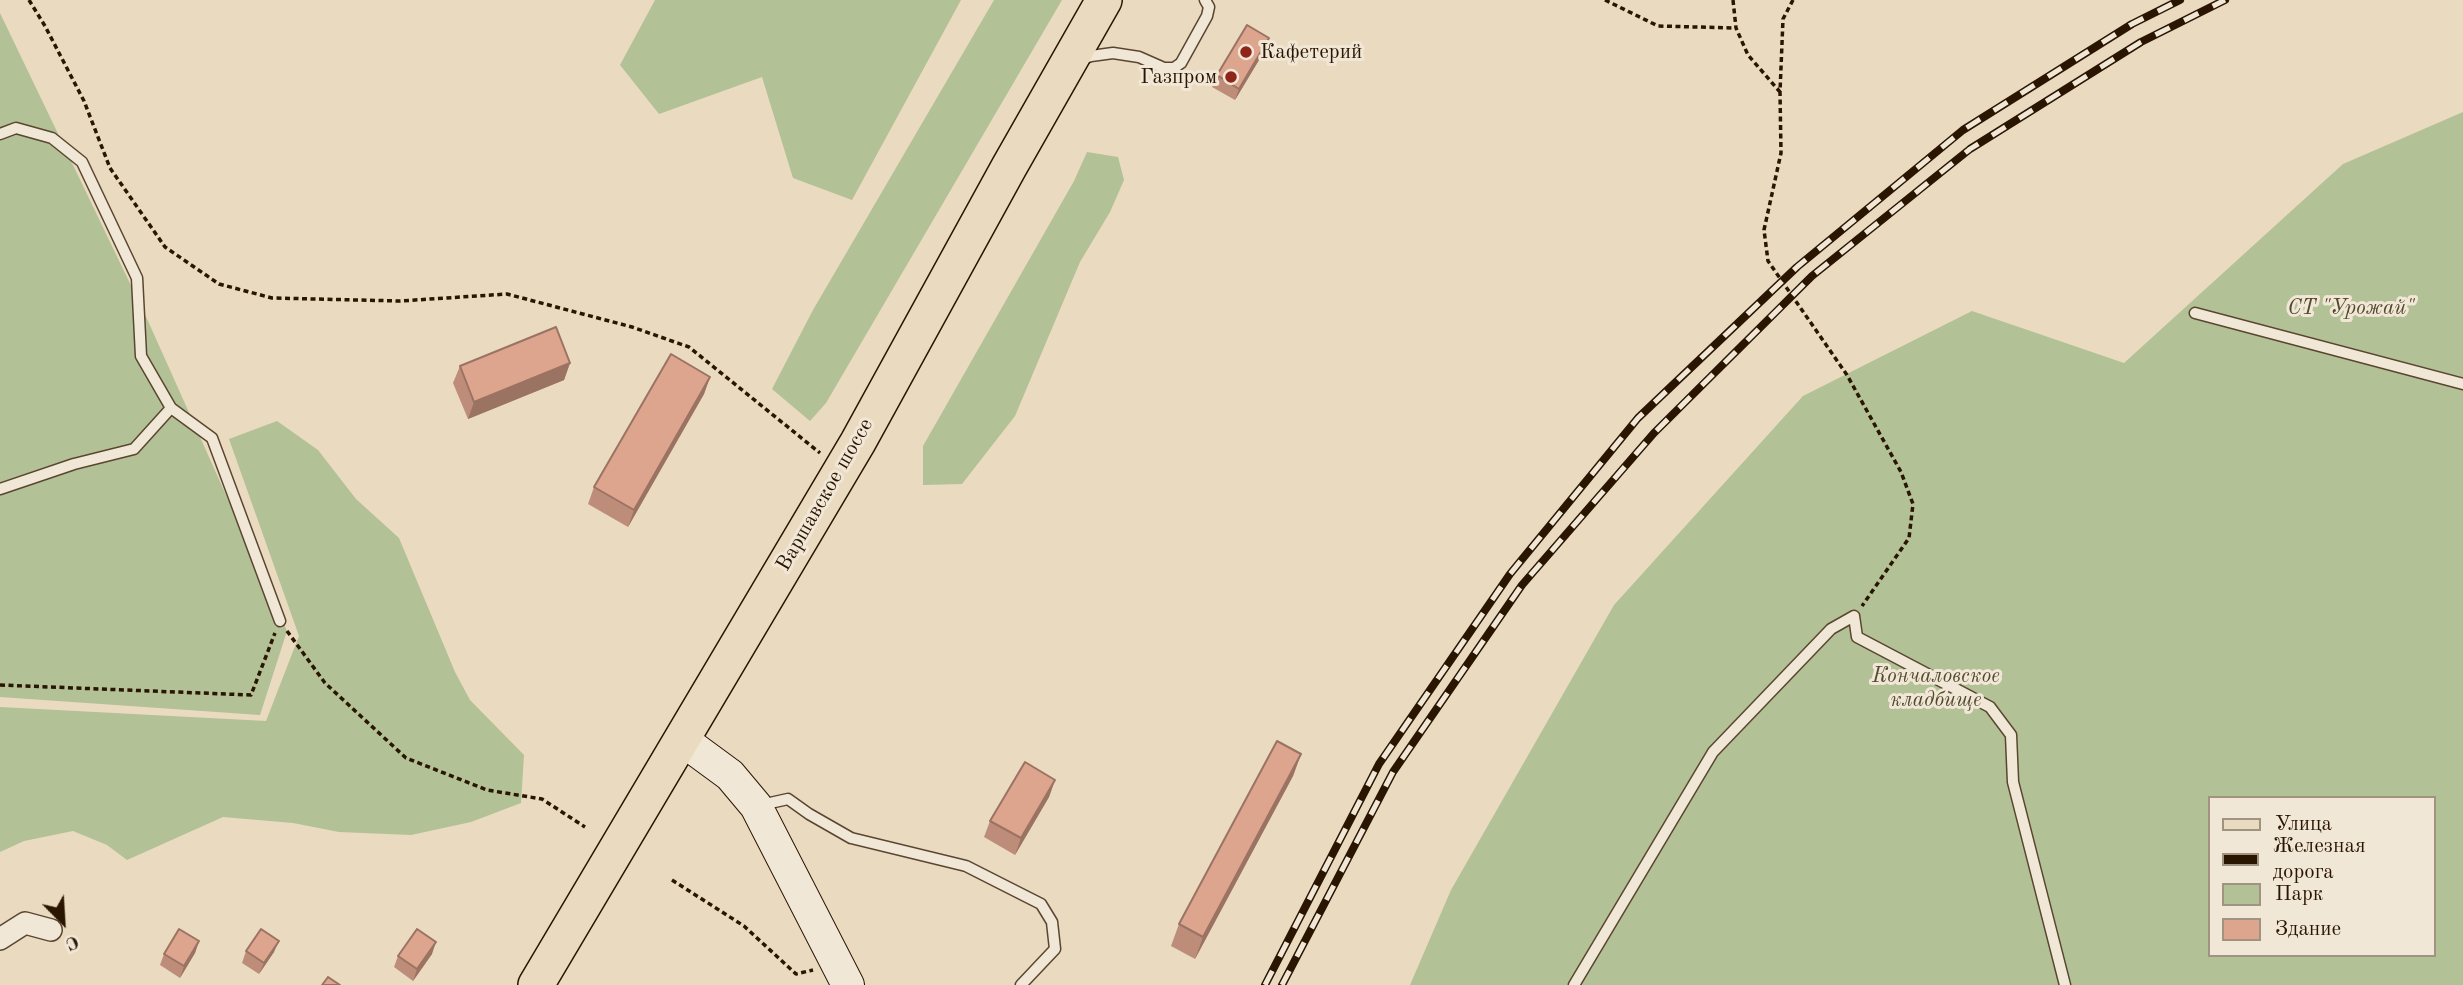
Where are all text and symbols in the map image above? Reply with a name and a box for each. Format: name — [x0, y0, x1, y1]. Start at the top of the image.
place label: Кафетерий — [1260, 39, 1362, 65]
marker: Кафетерий — [1238, 44, 1254, 60]
place label: Газпром — [1140, 64, 1217, 90]
marker: Газпром — [1223, 69, 1239, 85]
park label: СТ "Урожай" — [2288, 295, 2414, 321]
street label: Варшавское шоссе — [771, 414, 879, 576]
park label: Кончаловское кладбище — [1872, 663, 2000, 713]
legend — [2208, 796, 2435, 957]
text: Улица — [2275, 814, 2332, 835]
text: Железная дорога — [2273, 836, 2366, 883]
text: Парк — [2275, 884, 2323, 905]
north arrow — [28, 887, 98, 957]
text: Здание — [2275, 919, 2341, 940]
text: С — [62, 930, 81, 953]

